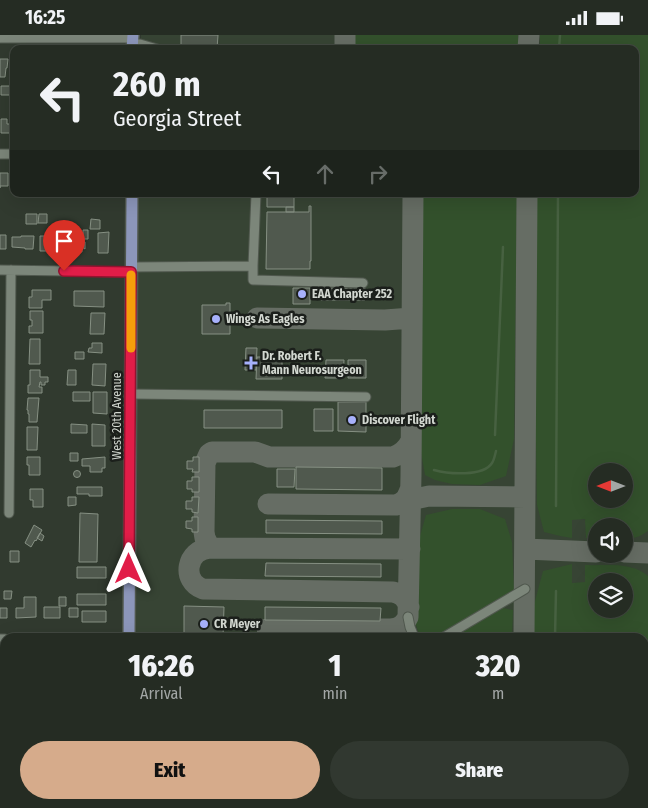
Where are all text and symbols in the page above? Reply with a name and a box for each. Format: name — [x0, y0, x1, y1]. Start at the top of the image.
text: 16:25 — [25, 6, 65, 29]
text: 260 m — [113, 63, 201, 105]
icon: left — [30, 65, 95, 130]
text: Georgia Street — [113, 105, 241, 132]
icon: left — [258, 160, 286, 188]
icon: ahead — [311, 160, 339, 188]
icon: right — [364, 160, 392, 188]
pin — [43, 220, 85, 271]
icon: arrive — [50, 227, 78, 255]
place label: EAA Chapter 252 — [312, 287, 392, 301]
marker: EAA Chapter 252 — [296, 288, 308, 300]
place label: Wings As Eagles — [226, 312, 305, 326]
marker: Wings As Eagles — [210, 313, 222, 325]
place label: Dr. Robert F. Mann Neurosurgeon — [262, 349, 362, 377]
marker: Dr. Robert F. Mann Neurosurgeon — [244, 356, 258, 370]
street label: West 20th Avenue — [110, 372, 124, 460]
place label: Discover Flight — [362, 413, 436, 427]
marker: Discover Flight — [346, 414, 358, 426]
north arrow — [588, 463, 632, 507]
map controls — [588, 463, 633, 618]
button: sound — [588, 518, 633, 563]
position arrow — [102, 542, 154, 594]
button: layers — [588, 573, 633, 618]
place label: CR Meyer — [214, 617, 261, 631]
marker: CR Meyer — [198, 618, 210, 630]
text: 16:26 — [128, 648, 194, 684]
text: 1 — [329, 648, 342, 684]
text: 320 — [476, 648, 521, 684]
text: Arrival — [140, 684, 183, 703]
text: min — [323, 684, 347, 703]
text: m — [492, 684, 504, 703]
button: Exit — [20, 741, 320, 799]
button: Share — [330, 741, 629, 799]

